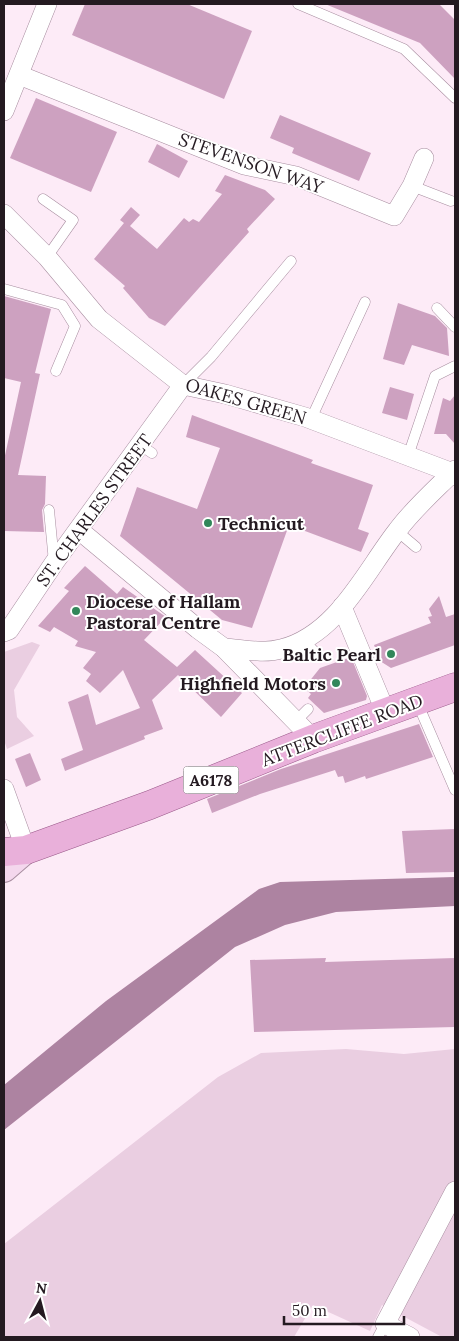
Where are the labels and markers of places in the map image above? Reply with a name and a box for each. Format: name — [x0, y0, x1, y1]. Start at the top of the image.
place label: Technicut — [218, 512, 305, 535]
marker: Technicut — [202, 517, 214, 529]
place label: Diocese of Hallam Pastoral Centre — [86, 590, 241, 634]
marker: Diocese of Hallam Pastoral Centre — [70, 605, 82, 617]
place label: Baltic Pearl — [282, 643, 381, 666]
marker: Baltic Pearl — [385, 648, 397, 660]
place label: Highfield Motors — [180, 672, 326, 695]
marker: Highfield Motors — [330, 677, 342, 689]

